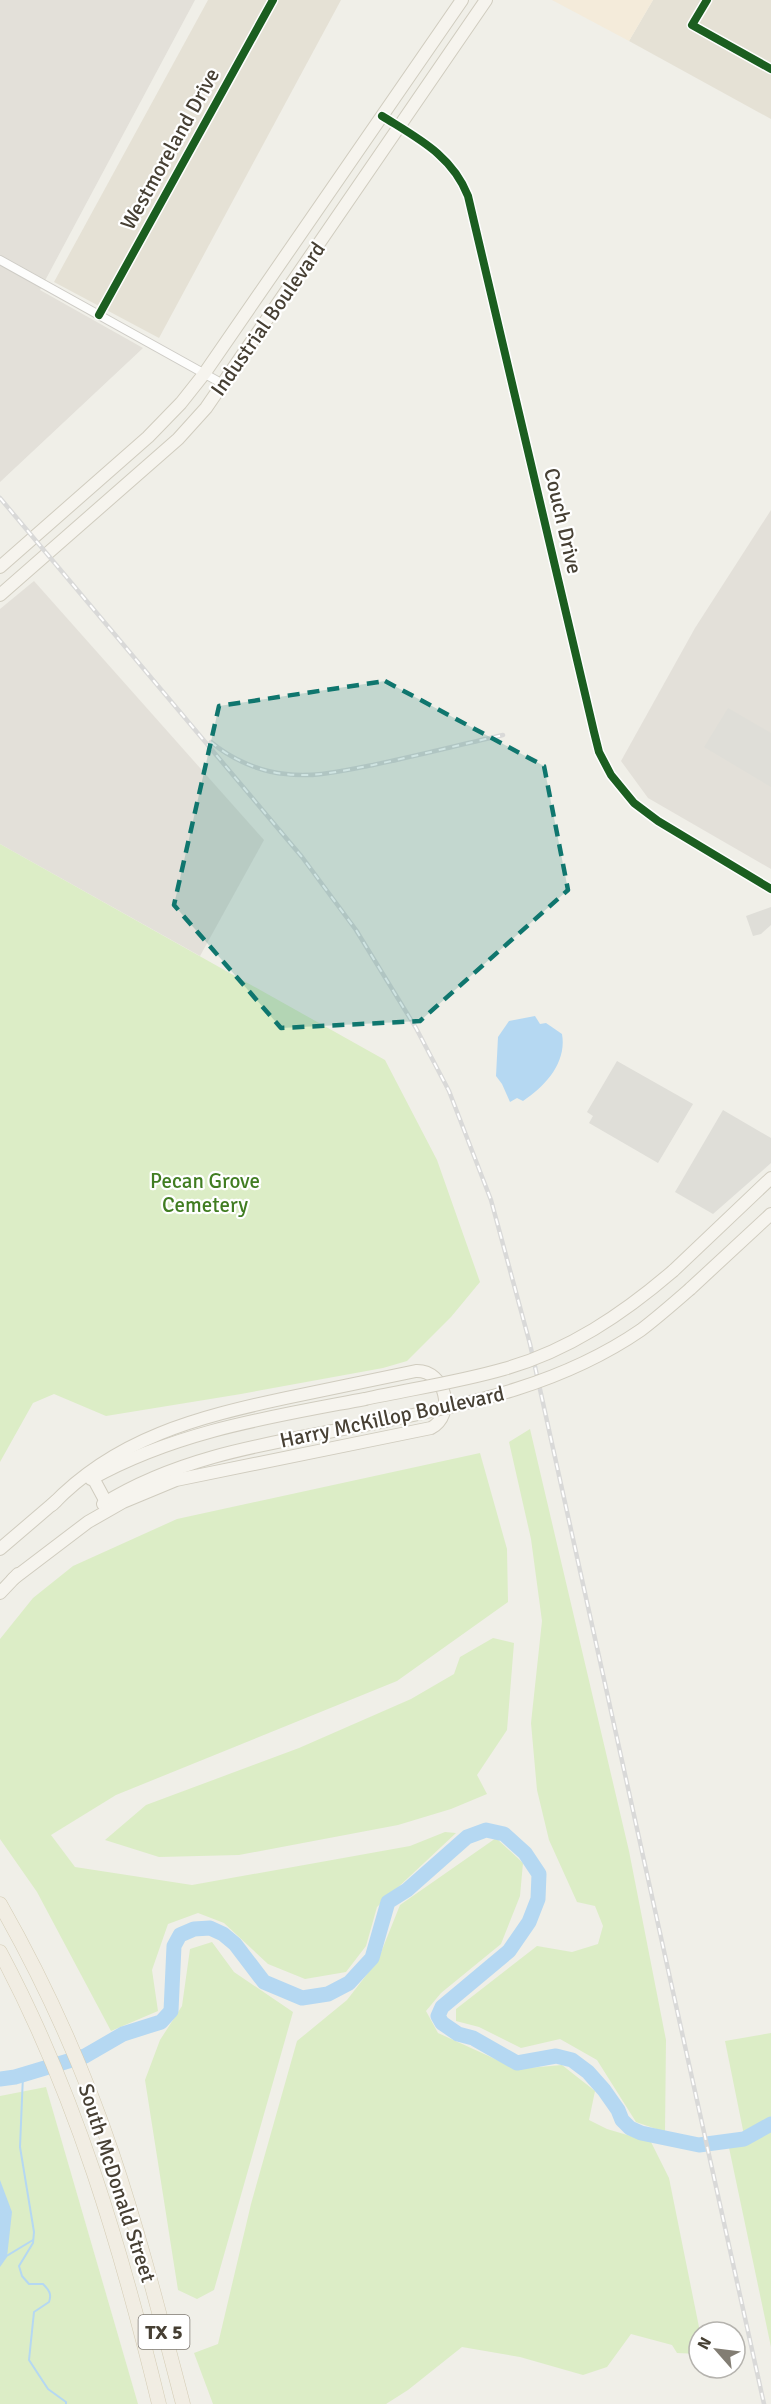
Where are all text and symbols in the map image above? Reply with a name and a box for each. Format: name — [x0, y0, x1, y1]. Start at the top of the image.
street label: Westmoreland Drive — [115, 64, 225, 234]
street label: Industrial Boulevard — [205, 237, 331, 401]
street label: Couch Drive — [538, 466, 588, 576]
park label: Pecan Grove Cemetery — [150, 1168, 260, 1218]
street label: Harry McKillop Boulevard — [277, 1380, 507, 1454]
street label: South McDonald Street — [73, 2080, 161, 2286]
road number: TX 5 — [138, 2315, 190, 2349]
north arrow — [687, 2320, 747, 2380]
text: N — [693, 2334, 716, 2353]

